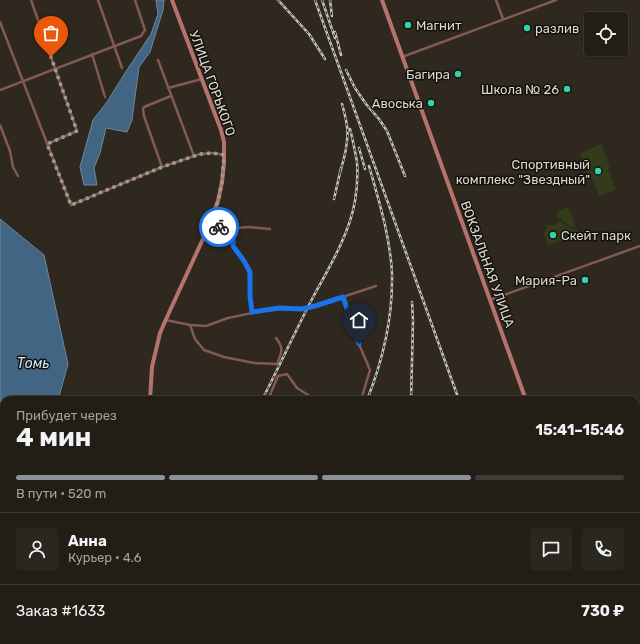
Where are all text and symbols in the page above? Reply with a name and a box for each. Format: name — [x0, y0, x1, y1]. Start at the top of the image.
map controls — [584, 12, 628, 56]
button: locate — [584, 12, 628, 56]
pin — [34, 16, 68, 57]
place label: Магнит — [416, 18, 462, 33]
marker: Магнит — [403, 20, 413, 30]
place label: разлив — [535, 21, 579, 36]
icon: bag — [40, 22, 62, 44]
marker: разлив — [522, 23, 532, 33]
street label: УЛИЦА ГОРЬКОГО — [186, 28, 239, 138]
place label: Багира — [406, 67, 450, 82]
marker: Багира — [453, 69, 463, 79]
place label: Школа № 26 — [481, 82, 559, 97]
marker: Школа № 26 — [562, 84, 572, 94]
place label: Авоська — [372, 96, 423, 111]
marker: Авоська — [426, 98, 436, 108]
place label: Спортивный комплекс "Звездный" — [456, 157, 590, 187]
marker: Спортивный комплекс "Звездный" — [593, 166, 603, 176]
street label: ВОКЗАЛЬНАЯ УЛИЦА — [458, 199, 518, 330]
courier — [199, 207, 239, 247]
icon: bike — [208, 216, 230, 238]
place label: Скейт парк — [561, 228, 631, 243]
marker: Скейт парк — [548, 230, 558, 240]
place label: Мария-Ра — [515, 273, 577, 288]
marker: Мария-Ра — [580, 275, 590, 285]
pin — [342, 303, 376, 344]
icon: home — [348, 309, 370, 331]
water label: Томь — [17, 355, 49, 372]
text: Прибудет через — [16, 408, 117, 423]
text: 15:41–15:46 — [536, 421, 624, 439]
text: 4 мин — [16, 422, 91, 453]
text: В пути · 520 m — [16, 486, 106, 501]
button: person — [16, 528, 58, 570]
button: chat — [530, 528, 572, 570]
button: phone — [582, 528, 624, 570]
text: Анна — [68, 532, 107, 550]
text: Курьер · 4.6 — [68, 550, 142, 565]
text: Заказ #1633 — [16, 602, 105, 620]
text: 730 ₽ — [581, 602, 624, 620]

